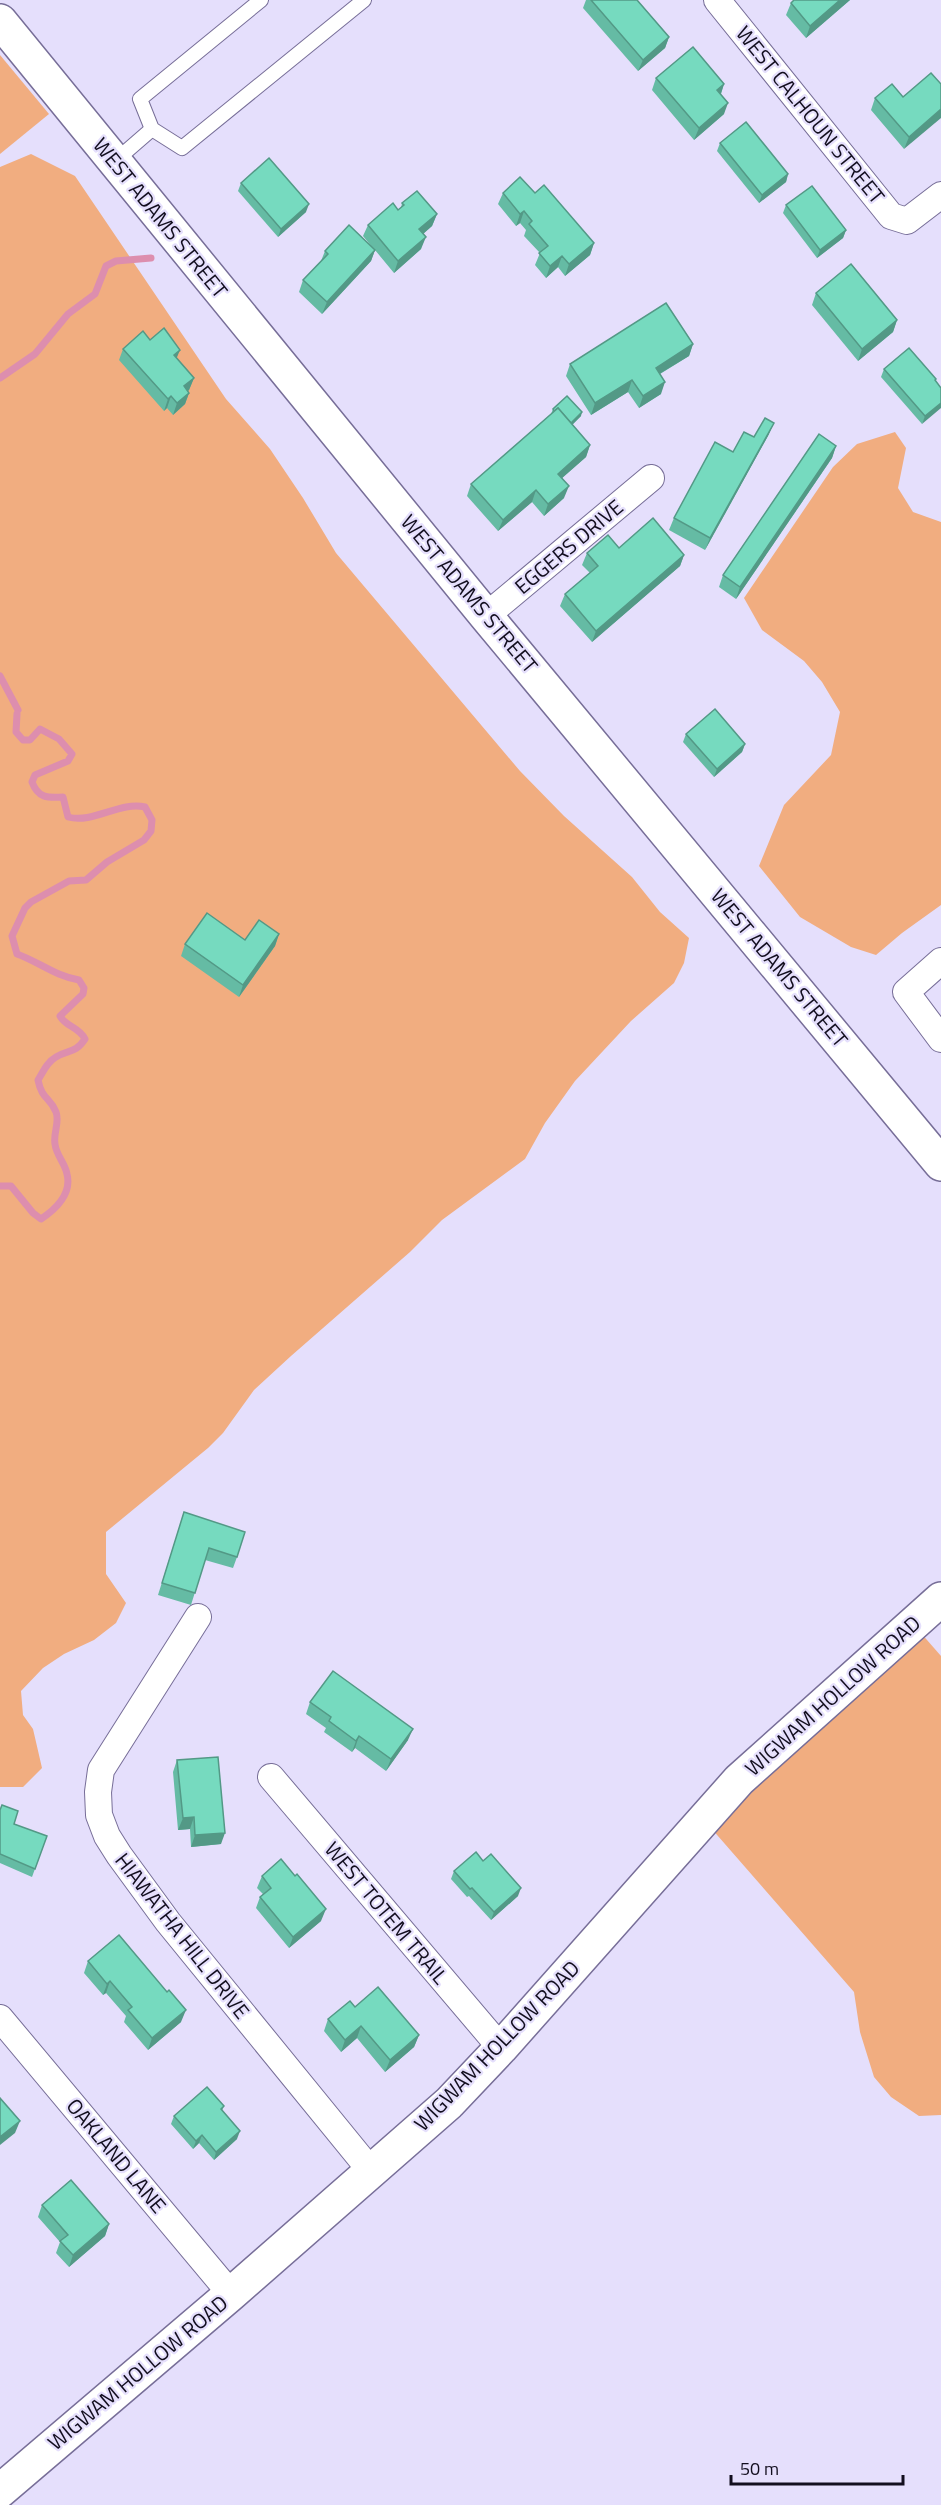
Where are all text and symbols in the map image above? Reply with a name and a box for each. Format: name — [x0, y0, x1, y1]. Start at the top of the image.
street label: WEST CALHOUN STREET — [729, 18, 893, 210]
street label: WEST ADAMS STREET — [86, 130, 236, 305]
street label: EGGERS DRIVE — [507, 491, 630, 601]
street label: WEST ADAMS STREET — [394, 507, 546, 680]
street label: WEST ADAMS STREET — [704, 881, 856, 1054]
street label: WIGWAM HOLLOW ROAD — [737, 1607, 927, 1783]
street label: WEST TOTEM TRAIL — [317, 1834, 456, 1991]
street label: HIAWATHA HILL DRIVE — [108, 1846, 258, 2025]
street label: WIGWAM HOLLOW ROAD — [406, 1953, 587, 2138]
street label: OAKLAND LANE — [59, 2091, 174, 2220]
street label: WIGWAM HOLLOW ROAD — [40, 2287, 235, 2457]
scale bar — [731, 2448, 904, 2486]
text: 50 m — [740, 2455, 779, 2482]

